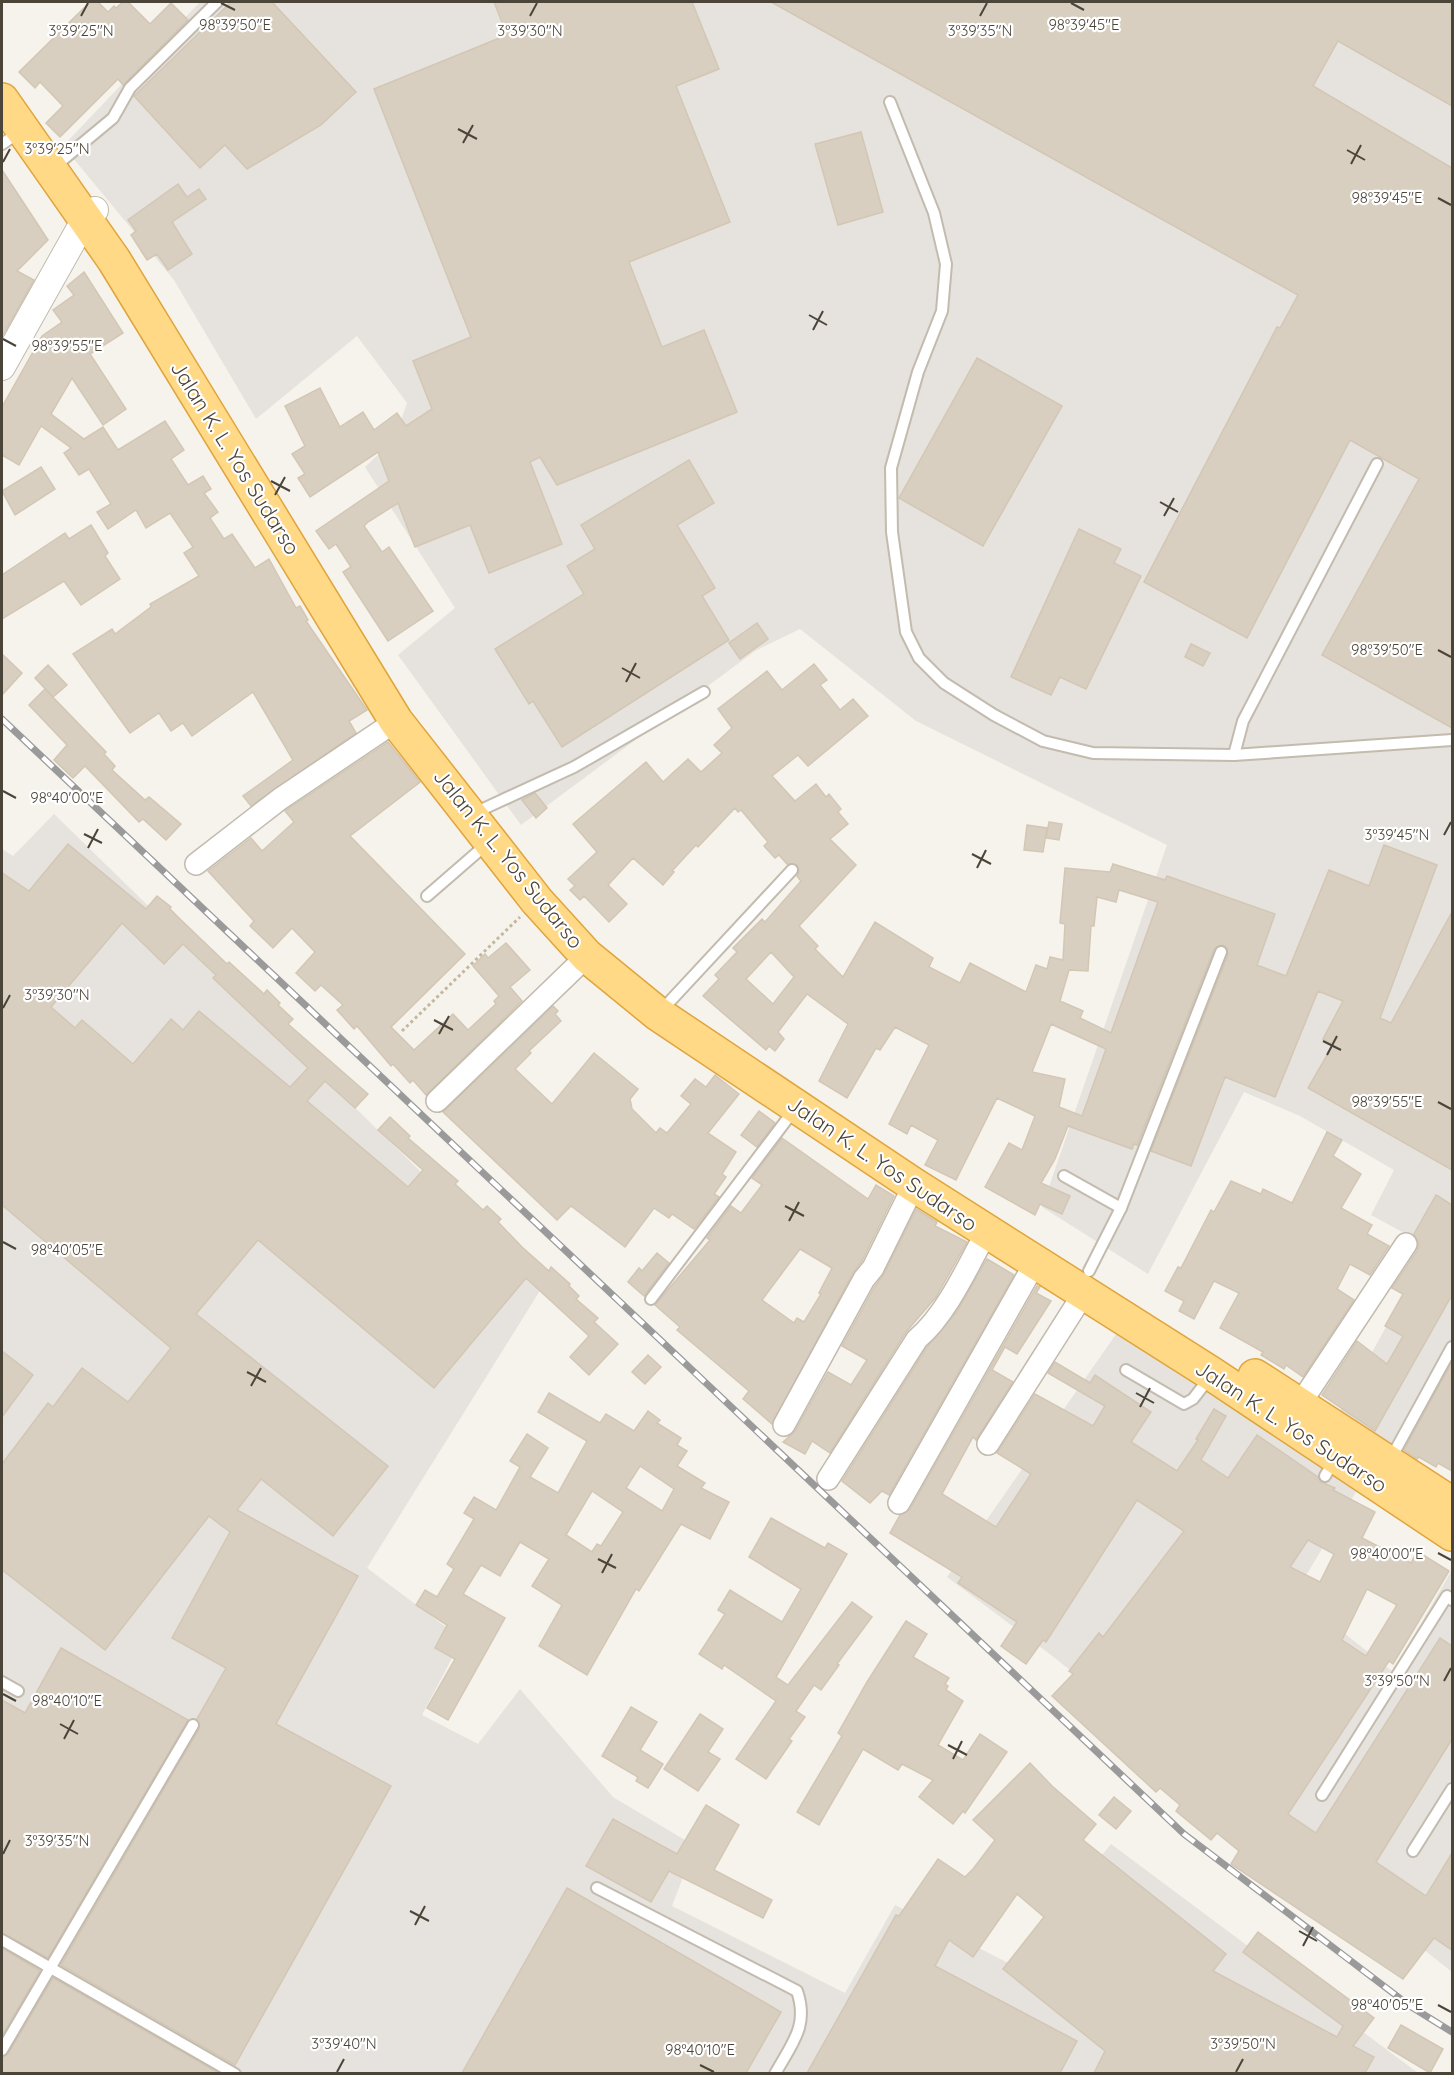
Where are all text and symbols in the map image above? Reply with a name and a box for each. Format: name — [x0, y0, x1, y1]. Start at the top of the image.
text: 98°39'50"E — [199, 15, 271, 34]
text: 98°39'45"E — [1048, 15, 1120, 34]
text: 3°39'25"N — [48, 21, 114, 40]
text: 3°39'30"N — [497, 21, 563, 40]
text: 3°39'35"N — [948, 21, 1012, 40]
text: 3°39'25"N — [24, 139, 90, 158]
text: 98°39'45"E — [1351, 188, 1423, 207]
text: 98°39'55"E — [31, 336, 103, 355]
street label: Jalan K. L. Yos Sudarso — [166, 356, 306, 559]
text: 98°39'50"E — [1351, 640, 1423, 659]
street label: Jalan K. L. Yos Sudarso — [428, 763, 589, 953]
text: 98°40'00"E — [30, 788, 104, 807]
text: 3°39'45"N — [1365, 825, 1429, 844]
text: 3°39'30"N — [24, 985, 90, 1004]
street label: Jalan K. L. Yos Sudarso — [783, 1090, 982, 1236]
text: 98°39'55"E — [1351, 1092, 1423, 1111]
text: 98°40'05"E — [31, 1240, 103, 1259]
street label: Jalan K. L. Yos Sudarso — [1191, 1354, 1392, 1498]
text: 98°40'00"E — [1350, 1544, 1424, 1563]
text: 3°39'50"N — [1364, 1671, 1430, 1690]
text: 98°40'10"E — [32, 1691, 102, 1710]
text: 3°39'35"N — [25, 1831, 89, 1850]
text: 98°40'05"E — [1351, 1995, 1423, 2014]
text: 3°39'40"N — [311, 2034, 377, 2053]
text: 3°39'50"N — [1210, 2034, 1276, 2053]
text: 98°40'10"E — [665, 2040, 735, 2059]

